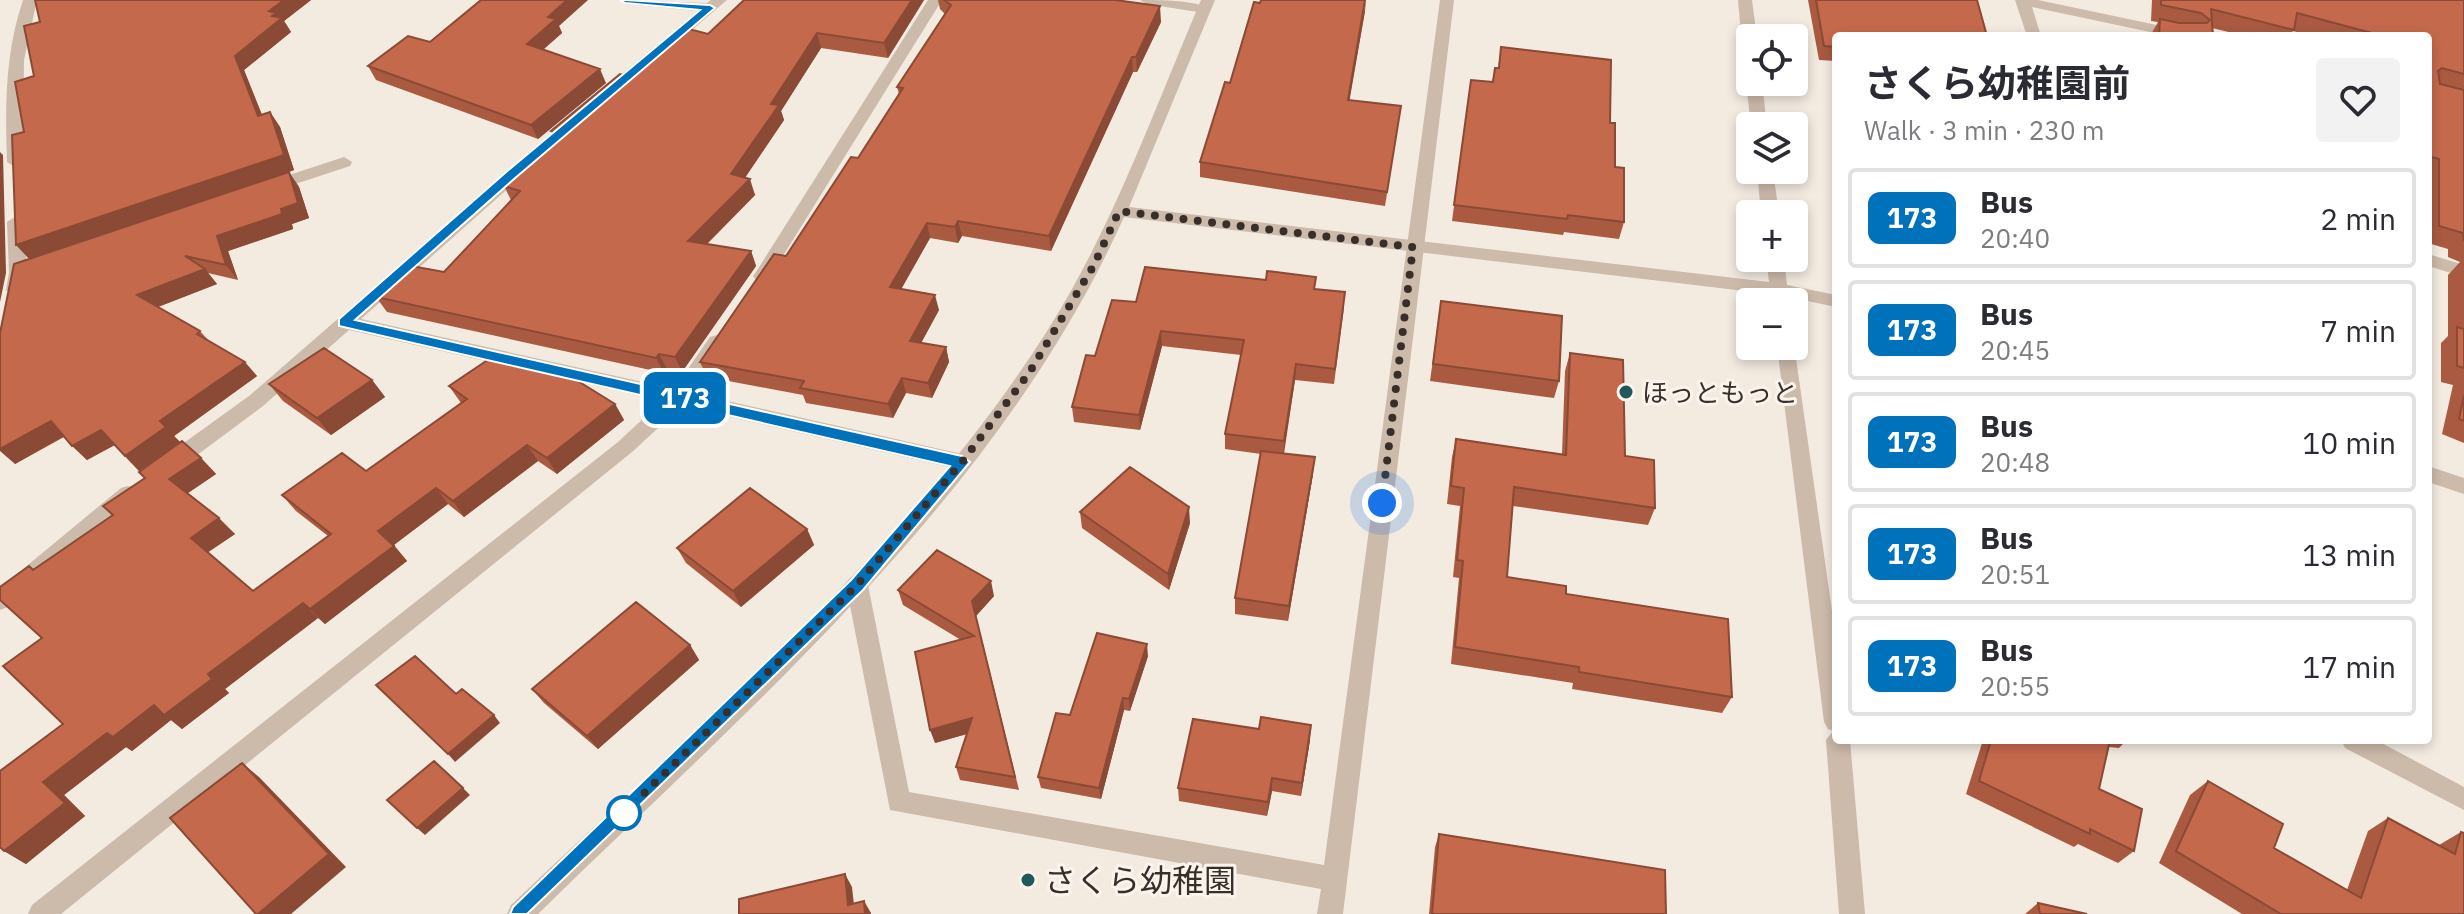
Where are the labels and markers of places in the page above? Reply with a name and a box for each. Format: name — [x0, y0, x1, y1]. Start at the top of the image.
place label: ほっともっと — [1642, 375, 1798, 409]
marker: ほっともっと — [1617, 383, 1635, 401]
unlabelled marker — [607, 796, 641, 830]
place label: さくら幼稚園 — [1044, 859, 1236, 901]
marker: さくら幼稚園 — [1019, 871, 1037, 889]

